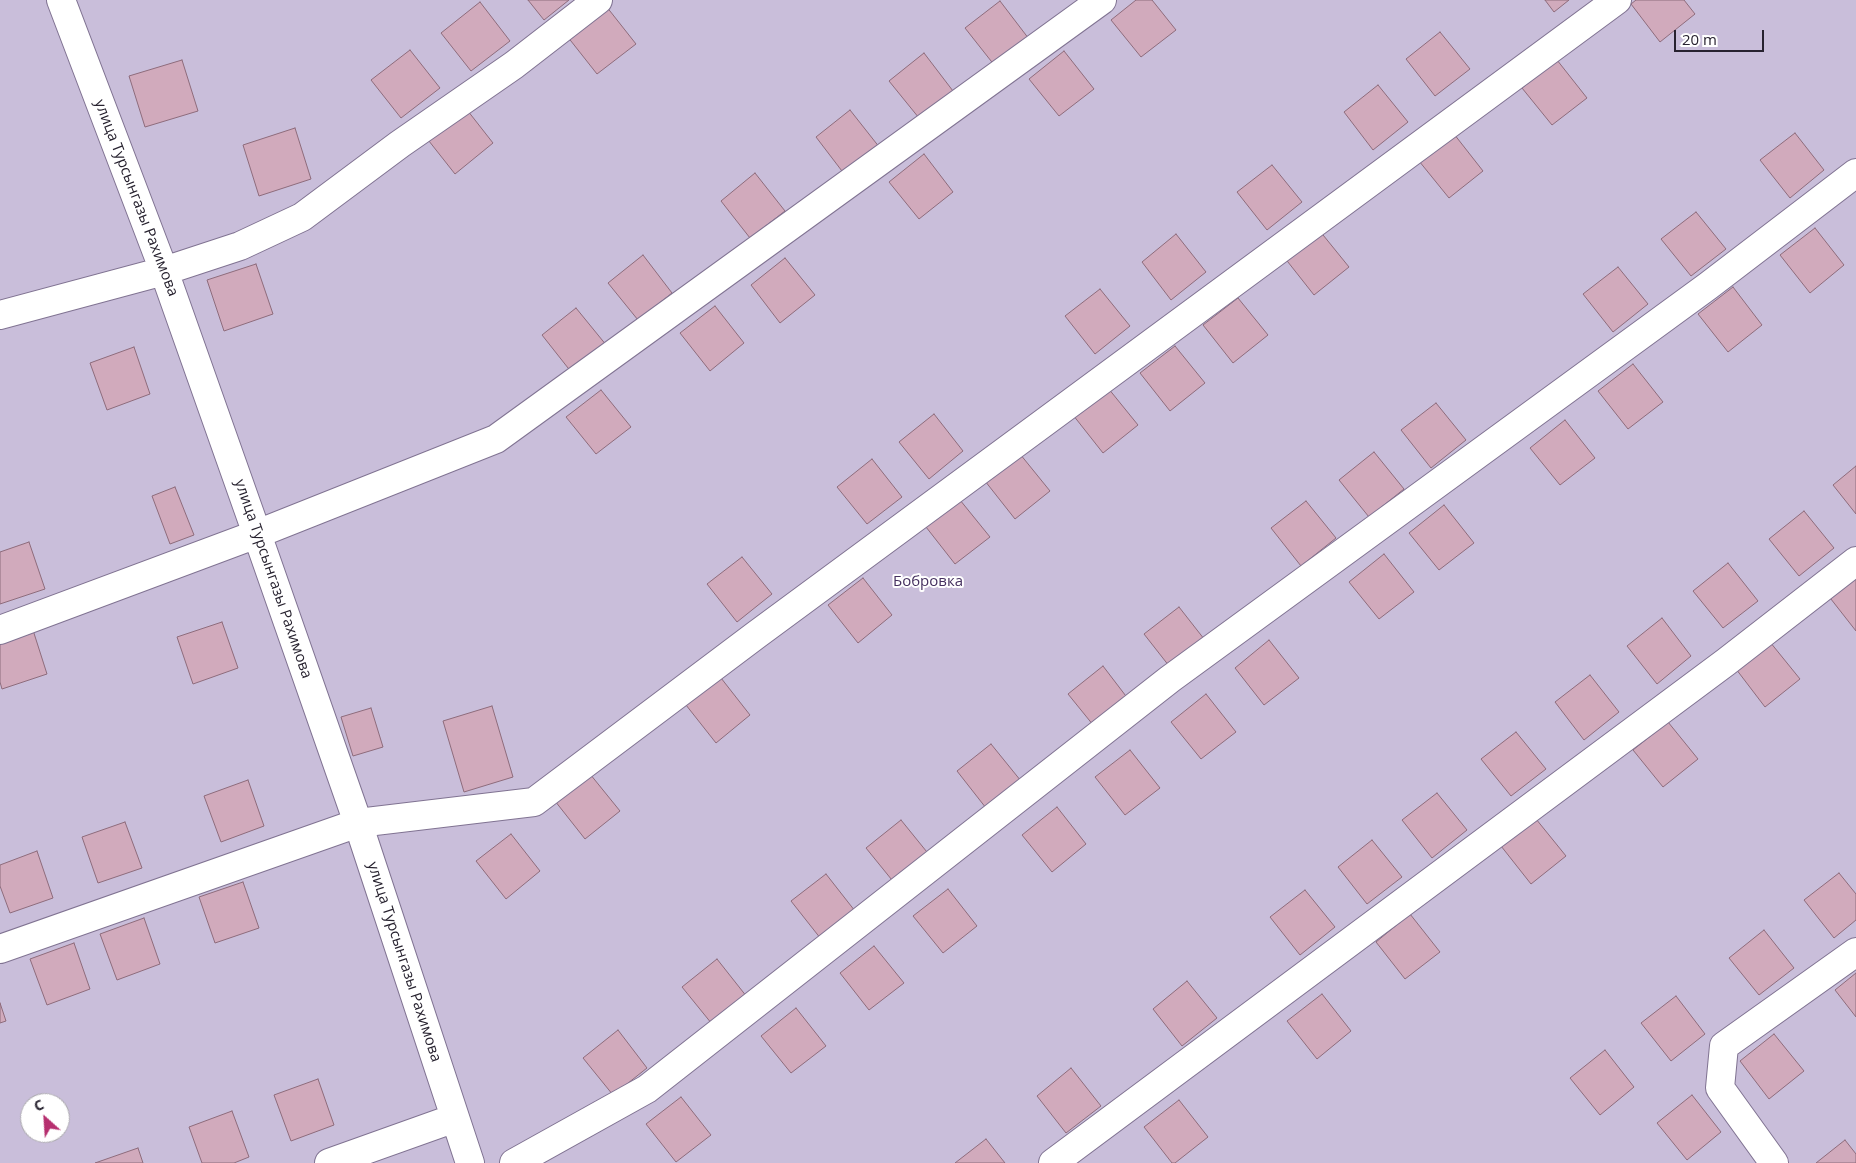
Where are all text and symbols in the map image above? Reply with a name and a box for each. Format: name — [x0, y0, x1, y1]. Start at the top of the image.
scale bar — [1676, 20, 1766, 52]
text: 20 m — [1682, 29, 1717, 49]
street label: улица Турсынгазы Рахимова — [90, 97, 182, 299]
street label: улица Турсынгазы Рахимова — [230, 477, 316, 681]
park label: Бобровка — [893, 573, 963, 591]
street label: улица Турсынгазы Рахимова — [363, 860, 445, 1064]
north arrow — [20, 1093, 70, 1143]
text: С — [30, 1094, 47, 1115]

